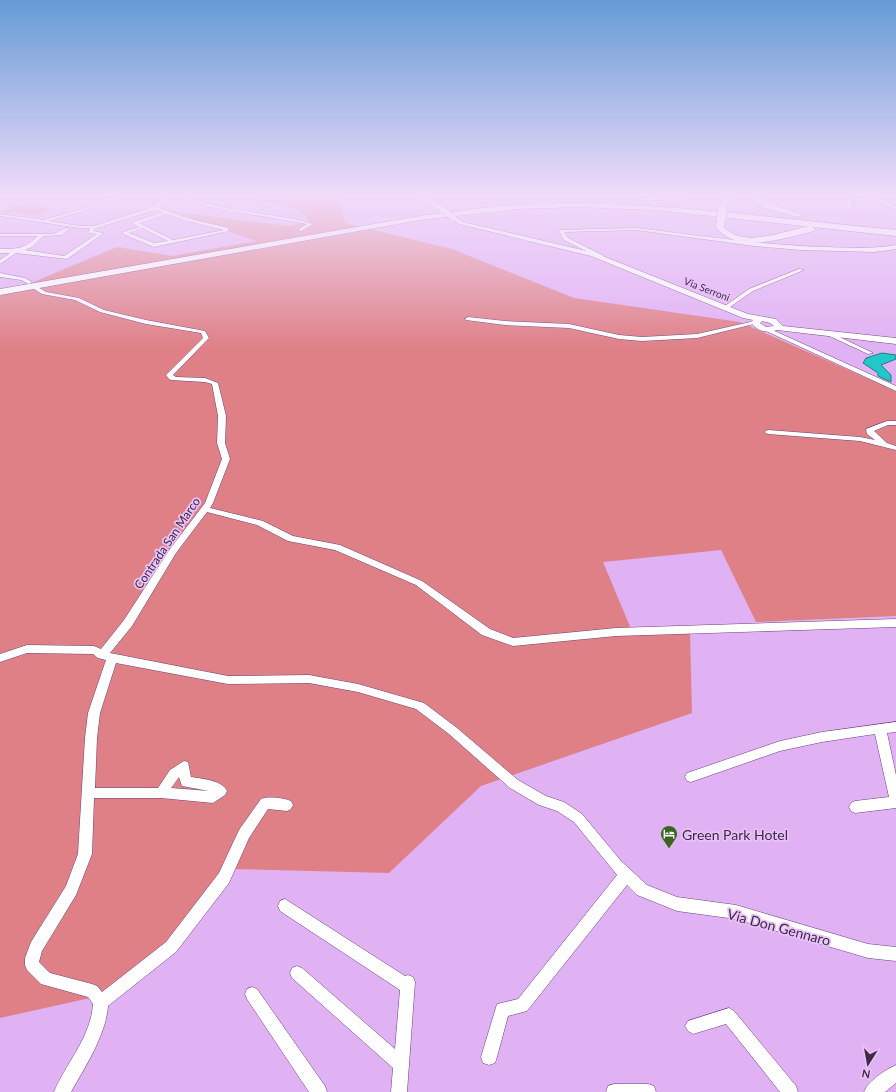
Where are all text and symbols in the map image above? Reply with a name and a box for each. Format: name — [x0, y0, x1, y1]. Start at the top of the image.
street label: Via Serroni — [682, 275, 732, 303]
street label: Contrada San Marco — [131, 494, 203, 592]
hotel icon: Green Park Hotel — [659, 824, 679, 849]
place label: Green Park Hotel — [682, 826, 788, 843]
street label: Via Don Gennaro — [726, 905, 833, 949]
north arrow — [848, 1044, 888, 1084]
text: N — [861, 1067, 871, 1081]

